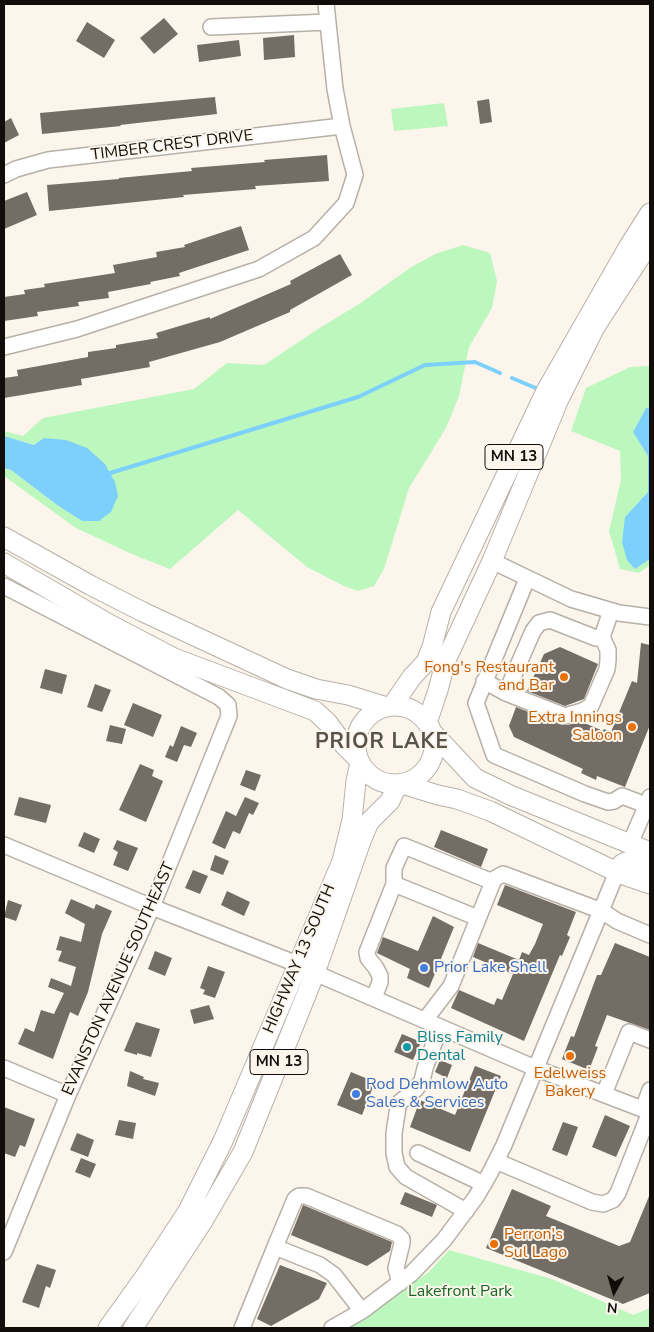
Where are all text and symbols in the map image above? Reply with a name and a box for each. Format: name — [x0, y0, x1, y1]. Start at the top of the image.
street label: TIMBER CREST DRIVE — [90, 127, 254, 165]
road number: MN 13 — [485, 444, 543, 470]
place label: Fong's Restaurant and Bar — [424, 658, 554, 696]
marker: Fong's Restaurant and Bar — [558, 671, 570, 683]
place label: Extra Innings Saloon — [528, 708, 622, 746]
marker: Extra Innings Saloon — [626, 721, 638, 733]
district label: PRIOR LAKE — [314, 730, 450, 756]
street label: EVANSTON AVENUE SOUTHEAST — [59, 859, 179, 1099]
street label: HIGHWAY 13 SOUTH — [260, 882, 340, 1036]
place label: Prior Lake Shell — [434, 958, 547, 978]
marker: Prior Lake Shell — [418, 962, 430, 974]
place label: Bliss Family Dental — [417, 1028, 503, 1066]
marker: Bliss Family Dental — [401, 1041, 413, 1053]
road number: MN 13 — [250, 1050, 308, 1074]
marker: Edelweiss Bakery — [564, 1050, 576, 1062]
place label: Edelweiss Bakery — [534, 1064, 606, 1102]
place label: Rod Dehmlow Auto Sales & Services — [366, 1075, 508, 1113]
marker: Rod Dehmlow Auto Sales & Services — [350, 1088, 362, 1100]
place label: Perron's Sul Lago — [504, 1225, 567, 1263]
marker: Perron's Sul Lago — [488, 1238, 500, 1250]
north arrow — [589, 1267, 639, 1317]
park label: Lakefront Park — [408, 1282, 512, 1302]
text: N — [606, 1297, 619, 1317]

